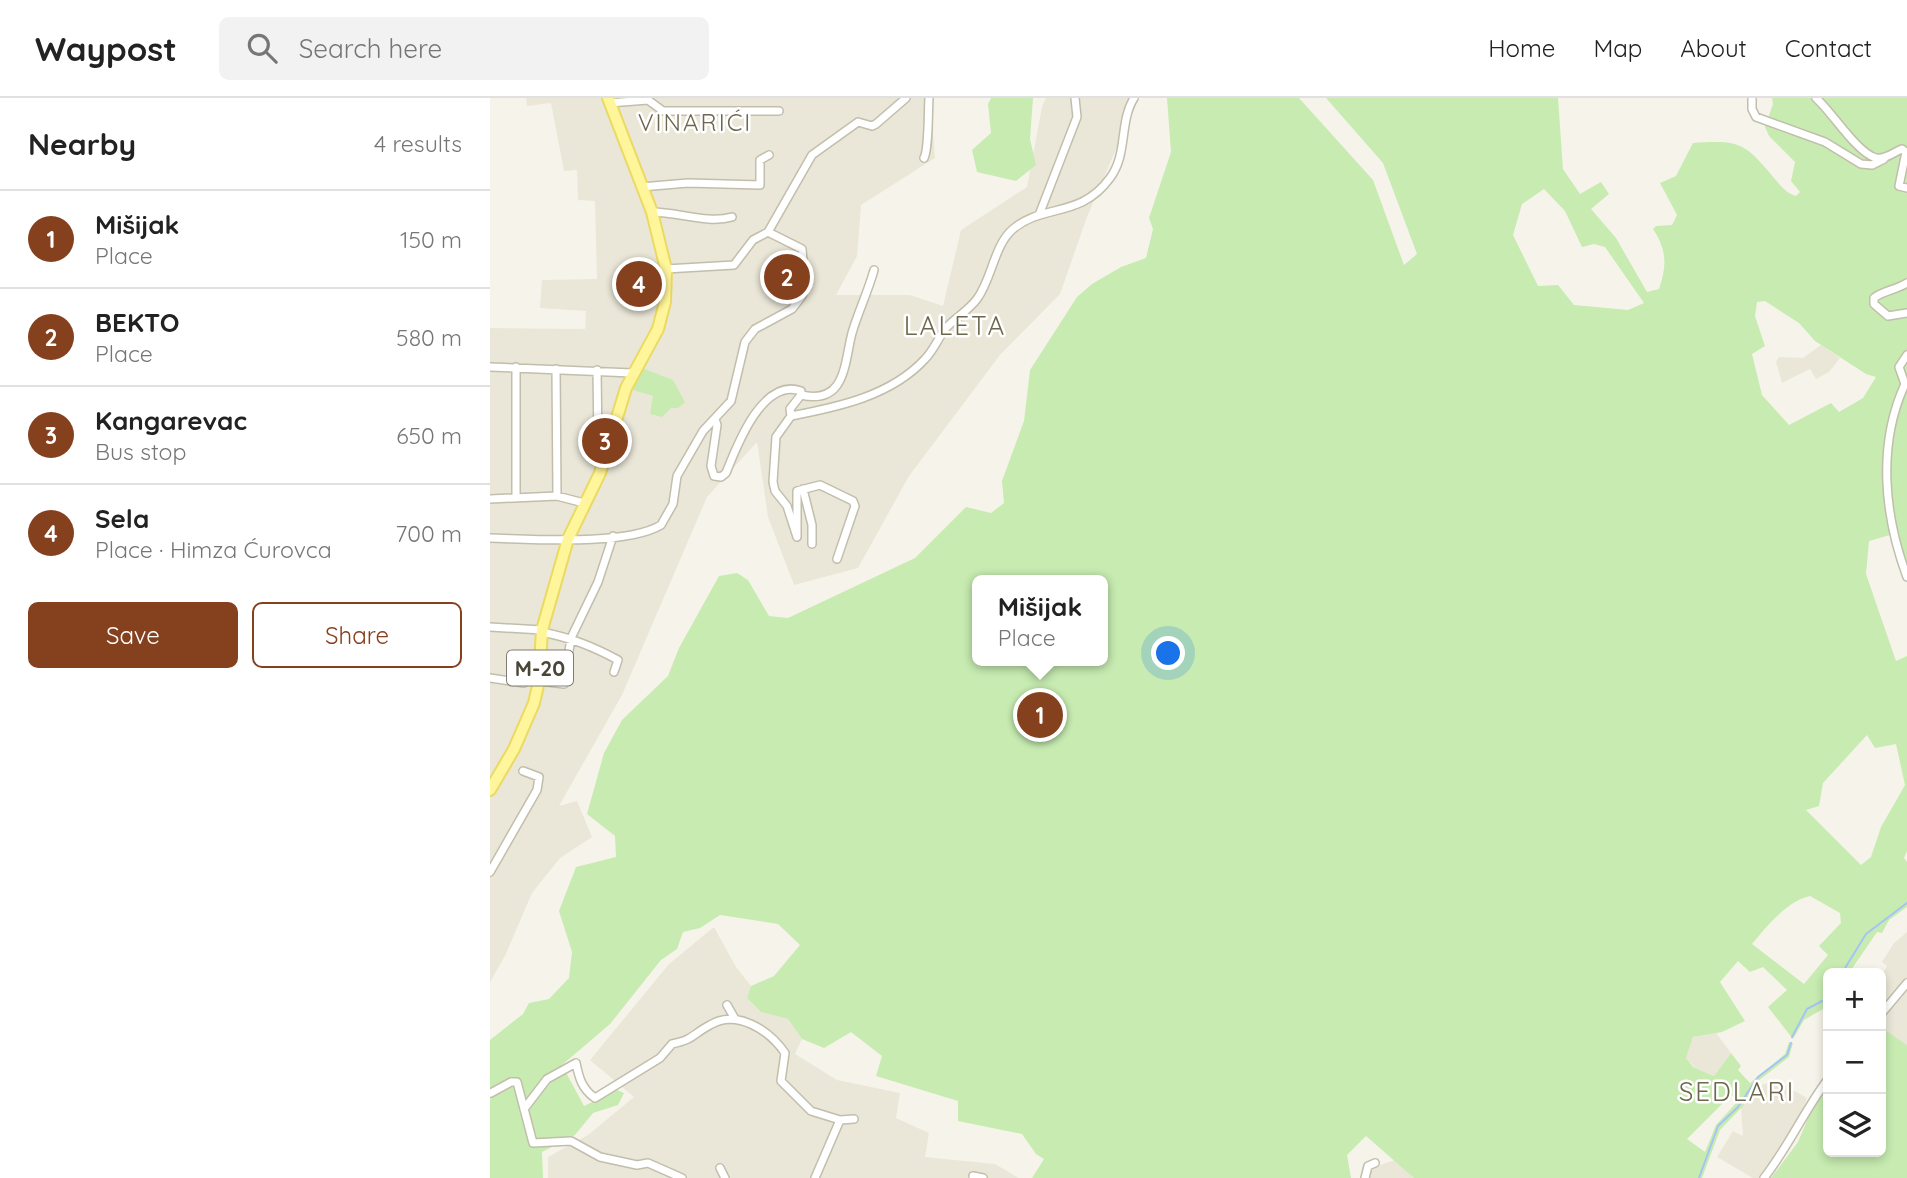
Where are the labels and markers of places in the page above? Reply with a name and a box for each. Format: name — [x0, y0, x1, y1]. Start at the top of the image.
pin: 2 — [764, 251, 810, 303]
pin: 4 — [616, 258, 662, 310]
pin: 3 — [582, 415, 628, 467]
pin: 1 — [1017, 689, 1063, 741]

